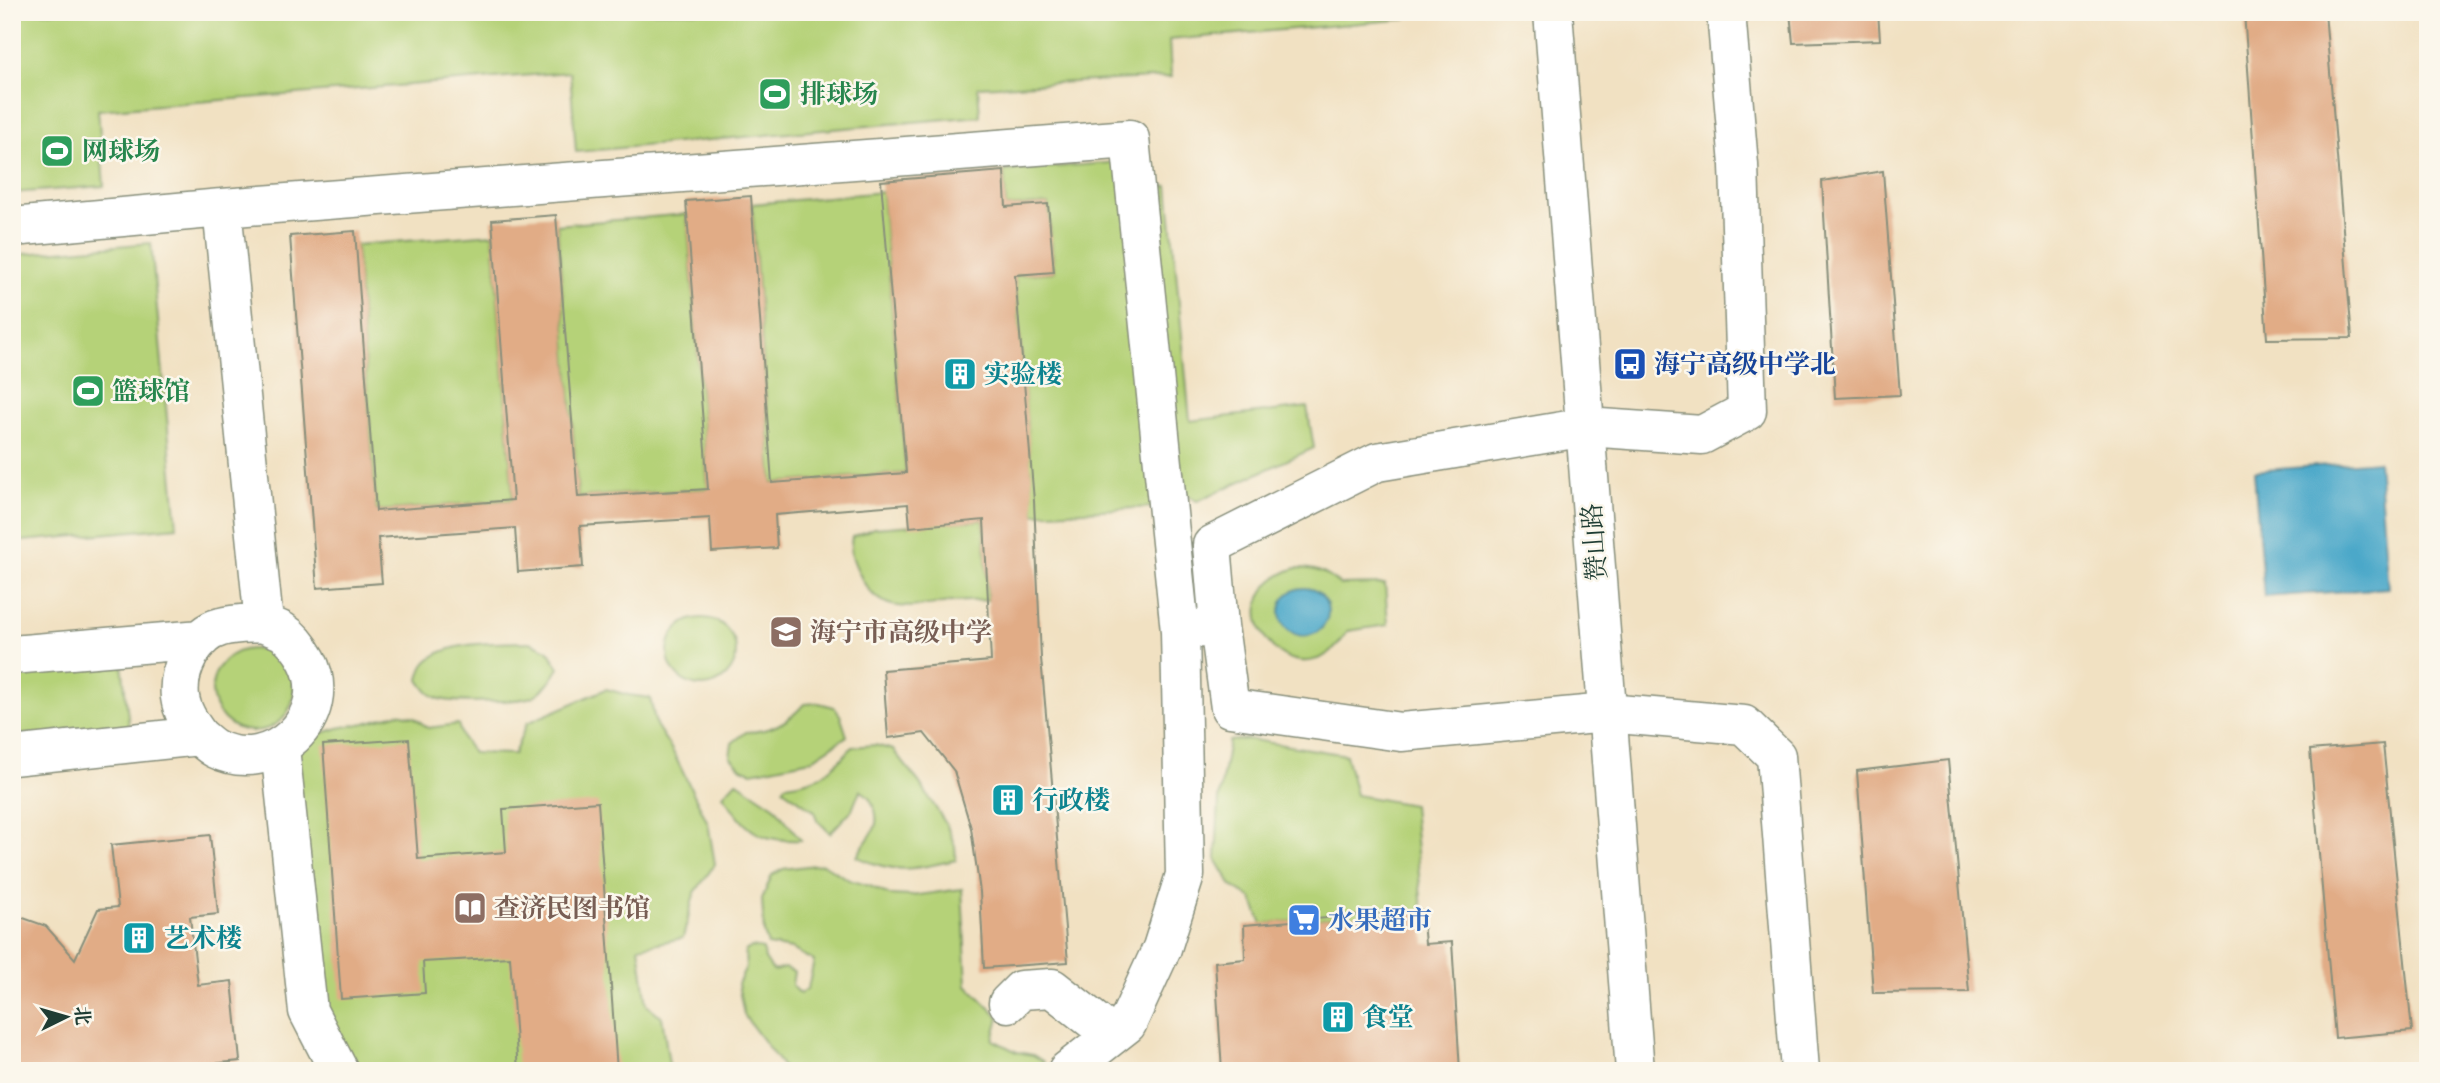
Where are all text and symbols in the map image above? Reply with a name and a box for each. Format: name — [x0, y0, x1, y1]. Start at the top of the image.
sports icon: 排球场 — [756, 75, 794, 113]
place label: 排球场 — [800, 78, 878, 114]
sports icon: 网球场 — [38, 132, 76, 170]
place label: 网球场 — [82, 135, 160, 171]
bus stop icon: 海宁高级中学北 — [1611, 345, 1649, 383]
place label: 海宁高级中学北 — [1654, 348, 1836, 384]
building icon: 实验楼 — [941, 355, 979, 393]
place label: 实验楼 — [984, 358, 1062, 394]
sports icon: 篮球馆 — [69, 372, 107, 410]
place label: 篮球馆 — [112, 375, 190, 411]
street label: 赞山路 — [1575, 502, 1617, 582]
school or university icon: 海宁市高级中学 — [767, 613, 805, 651]
place label: 海宁市高级中学 — [810, 616, 992, 652]
building icon: 行政楼 — [989, 781, 1027, 819]
place label: 行政楼 — [1032, 784, 1110, 820]
library icon: 查济民图书馆 — [451, 889, 489, 927]
place label: 查济民图书馆 — [494, 892, 650, 928]
supermarket icon: 水果超市 — [1285, 901, 1323, 939]
place label: 水果超市 — [1328, 904, 1432, 940]
building icon: 艺术楼 — [120, 919, 158, 957]
place label: 艺术楼 — [164, 922, 242, 958]
north arrow — [32, 982, 102, 1052]
building icon: 食堂 — [1319, 998, 1357, 1036]
place label: 食堂 — [1362, 1001, 1414, 1037]
text: 北 — [67, 1005, 95, 1026]

